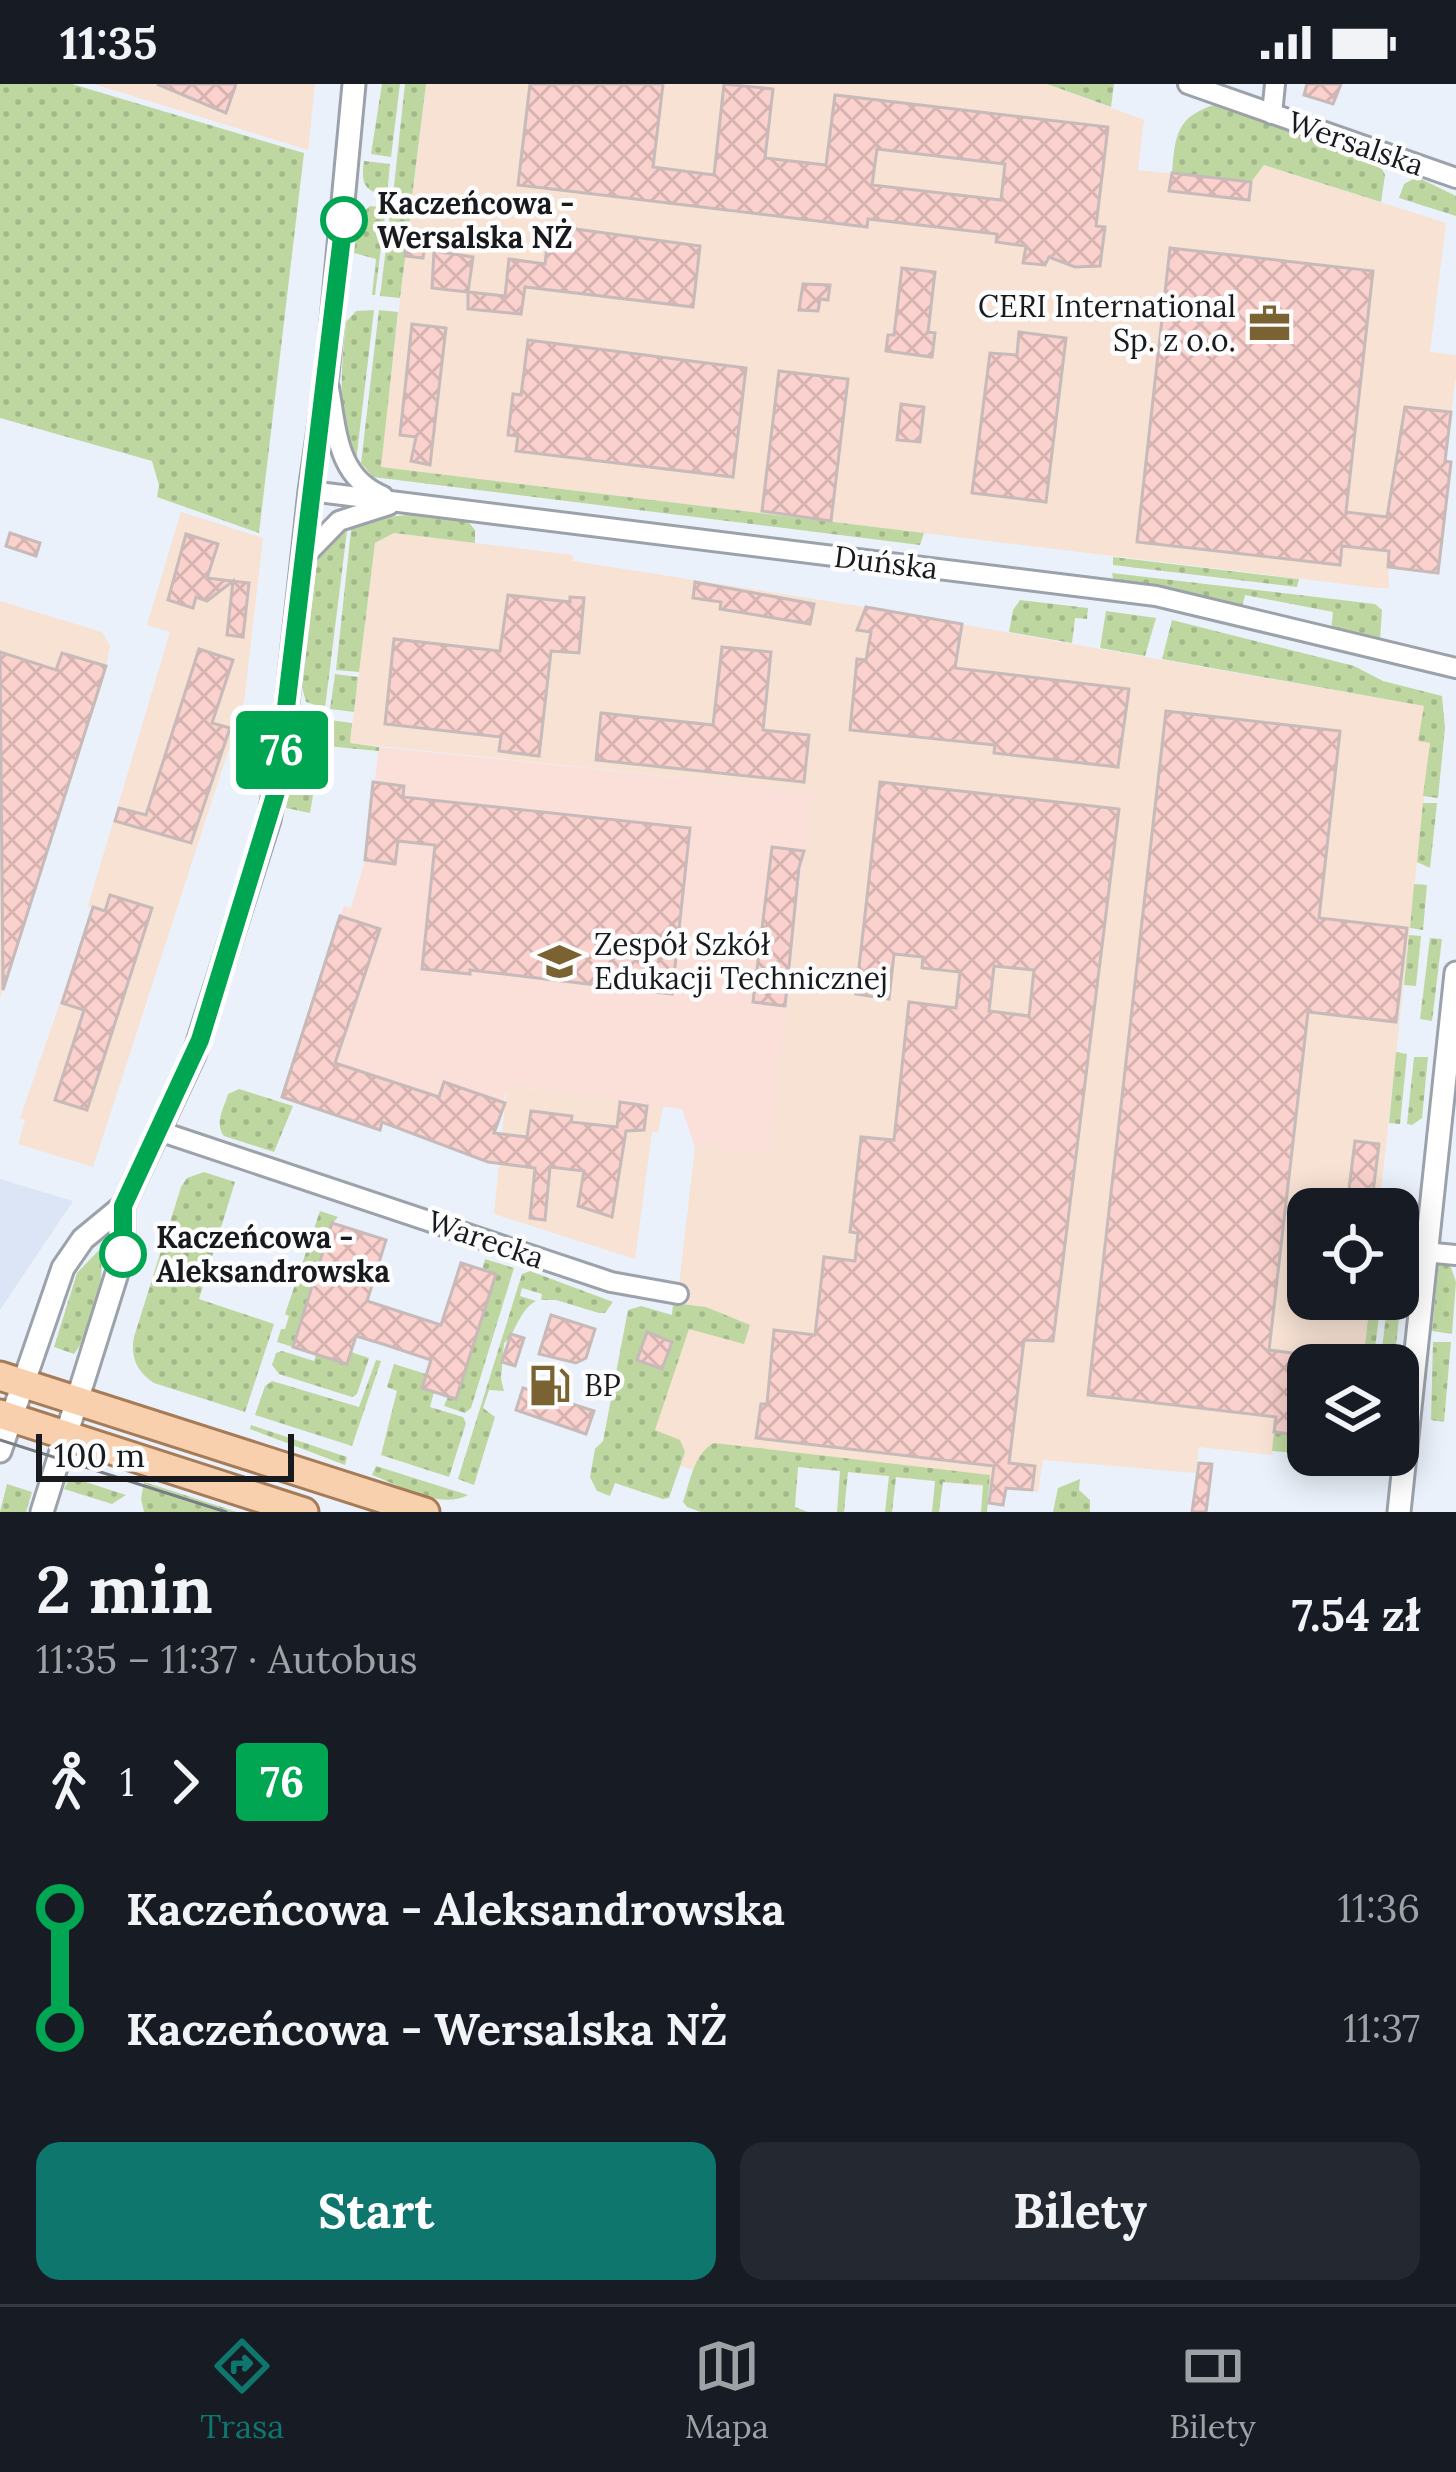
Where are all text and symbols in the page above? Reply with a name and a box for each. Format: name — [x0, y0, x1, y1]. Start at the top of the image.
text: 11:35 — [60, 14, 157, 71]
street label: Wersalska — [1283, 102, 1429, 184]
place label: Kaczeńcowa - Wersalska NŻ — [377, 184, 574, 256]
marker: Kaczeńcowa - Wersalska NŻ — [322, 198, 366, 242]
place label: CERI International Sp. z o.o. — [978, 287, 1236, 359]
office icon: CERI International Sp. z o.o. — [1247, 300, 1293, 346]
street label: Duńska — [832, 537, 940, 587]
line badge: 76 — [228, 711, 336, 789]
text: 76 — [260, 723, 304, 777]
place label: Zespół Szkół Edukacji Technicznej — [594, 925, 888, 998]
school or university icon: Zespół Szkół Edukacji Technicznej — [537, 938, 583, 984]
map controls — [1287, 1188, 1419, 1476]
button: locate — [1287, 1188, 1419, 1320]
street label: Warecka — [423, 1201, 549, 1277]
place label: Kaczeńcowa - Aleksandrowska — [156, 1218, 390, 1290]
marker: Kaczeńcowa - Aleksandrowska — [101, 1232, 145, 1276]
button: layers — [1287, 1344, 1419, 1476]
fuel station icon: BP — [527, 1362, 573, 1408]
place label: BP — [584, 1366, 621, 1404]
scale bar — [36, 1428, 294, 1481]
text: 100 m — [54, 1434, 145, 1476]
text: 2 min — [36, 1547, 213, 1631]
text: 7.54 zł — [1292, 1586, 1420, 1643]
text: 11:35 – 11:37 · Autobus — [36, 1634, 417, 1684]
icon: walk — [36, 1749, 102, 1815]
icon: forward — [152, 1749, 218, 1815]
text: 76 — [260, 1755, 304, 1809]
text: 1 — [120, 1757, 134, 1807]
text: Kaczeńcowa - Aleksandrowska — [126, 1880, 785, 1937]
text: 11:36 — [1338, 1883, 1420, 1933]
text: Kaczeńcowa - Wersalska NŻ — [126, 2000, 727, 2057]
text: 11:37 — [1343, 2003, 1420, 2053]
button: Start — [36, 2142, 716, 2280]
button: Bilety — [740, 2142, 1420, 2280]
tab: Trasa — [200, 2333, 284, 2447]
tab: Mapa — [685, 2333, 769, 2447]
tab: Bilety — [1169, 2333, 1256, 2447]

